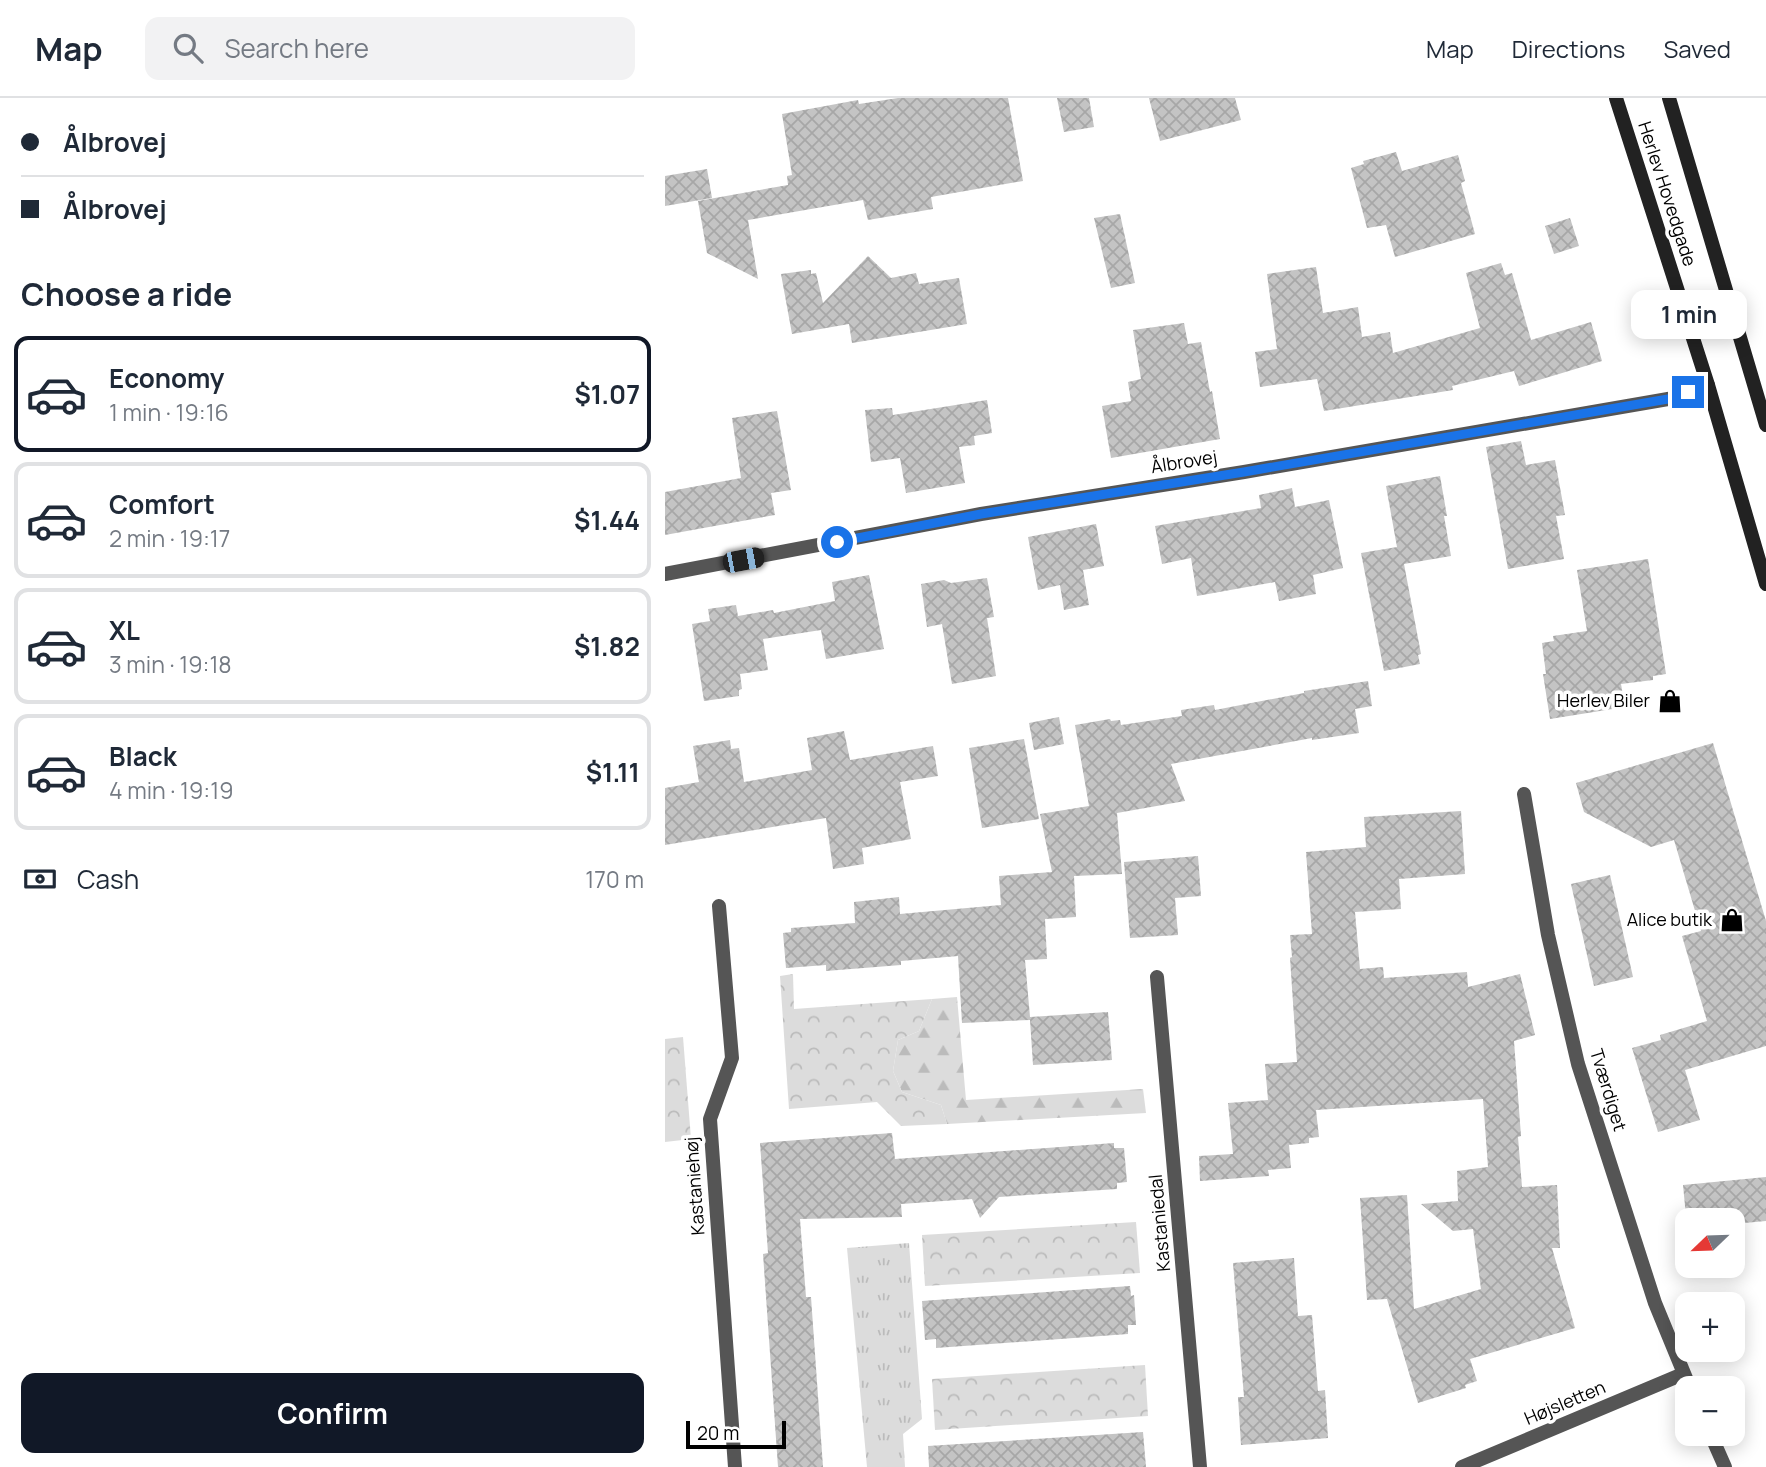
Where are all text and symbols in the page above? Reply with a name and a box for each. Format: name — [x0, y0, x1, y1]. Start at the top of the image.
search box — [145, 17, 635, 80]
text: Map — [35, 26, 103, 71]
icon: search — [169, 29, 207, 67]
text: Search here — [225, 30, 369, 66]
text: Map — [1426, 32, 1474, 65]
text: Directions — [1512, 32, 1625, 65]
text: Saved — [1663, 32, 1731, 65]
street label: Herlev Hovedgade — [1633, 118, 1703, 269]
text: Ålbrovej — [63, 124, 166, 160]
text: Ålbrovej — [63, 191, 166, 227]
text: Choose a ride — [21, 272, 232, 316]
callout: 1 min — [1630, 290, 1746, 340]
text: 1 min — [1661, 298, 1717, 330]
text: Economy — [109, 360, 224, 396]
icon: car — [25, 363, 88, 426]
text: $1.07 — [574, 376, 640, 412]
route end — [1672, 376, 1704, 408]
text: 1 min · 19:16 — [109, 396, 229, 428]
street label: Ålbrovej — [1149, 444, 1219, 478]
text: Comfort — [109, 486, 215, 522]
icon: car — [25, 489, 88, 552]
text: $1.44 — [574, 502, 640, 538]
text: 2 min · 19:17 — [109, 522, 230, 554]
route start — [821, 526, 853, 558]
car — [721, 546, 766, 574]
text: XL — [109, 612, 140, 648]
icon: car — [25, 615, 88, 678]
text: $1.82 — [574, 628, 640, 664]
text: 3 min · 19:18 — [109, 648, 232, 680]
shop icon: Herlev Biler — [1656, 687, 1684, 715]
place label: Herlev Biler — [1557, 688, 1651, 712]
text: Black — [109, 738, 177, 774]
icon: car — [25, 741, 88, 804]
text: $1.11 — [586, 754, 640, 790]
text: 4 min · 19:19 — [109, 774, 233, 806]
icon: cash — [21, 860, 59, 898]
text: Cash — [77, 861, 139, 897]
text: 170 m — [585, 863, 644, 895]
shop icon: Alice butik — [1718, 906, 1746, 934]
place label: Alice butik — [1627, 907, 1713, 931]
street label: Tværdiget — [1585, 1046, 1633, 1134]
street label: Kastaniehøj — [679, 1136, 709, 1236]
street label: Kastaniedal — [1143, 1173, 1175, 1273]
north arrow — [1675, 1208, 1745, 1278]
map controls — [1675, 1208, 1745, 1446]
button: + — [1675, 1292, 1745, 1362]
button: Confirm — [21, 1373, 644, 1453]
street label: Højsletten — [1520, 1374, 1609, 1430]
button: − — [1675, 1376, 1745, 1446]
scale bar — [686, 1418, 786, 1450]
text: 20 m — [697, 1420, 739, 1446]

